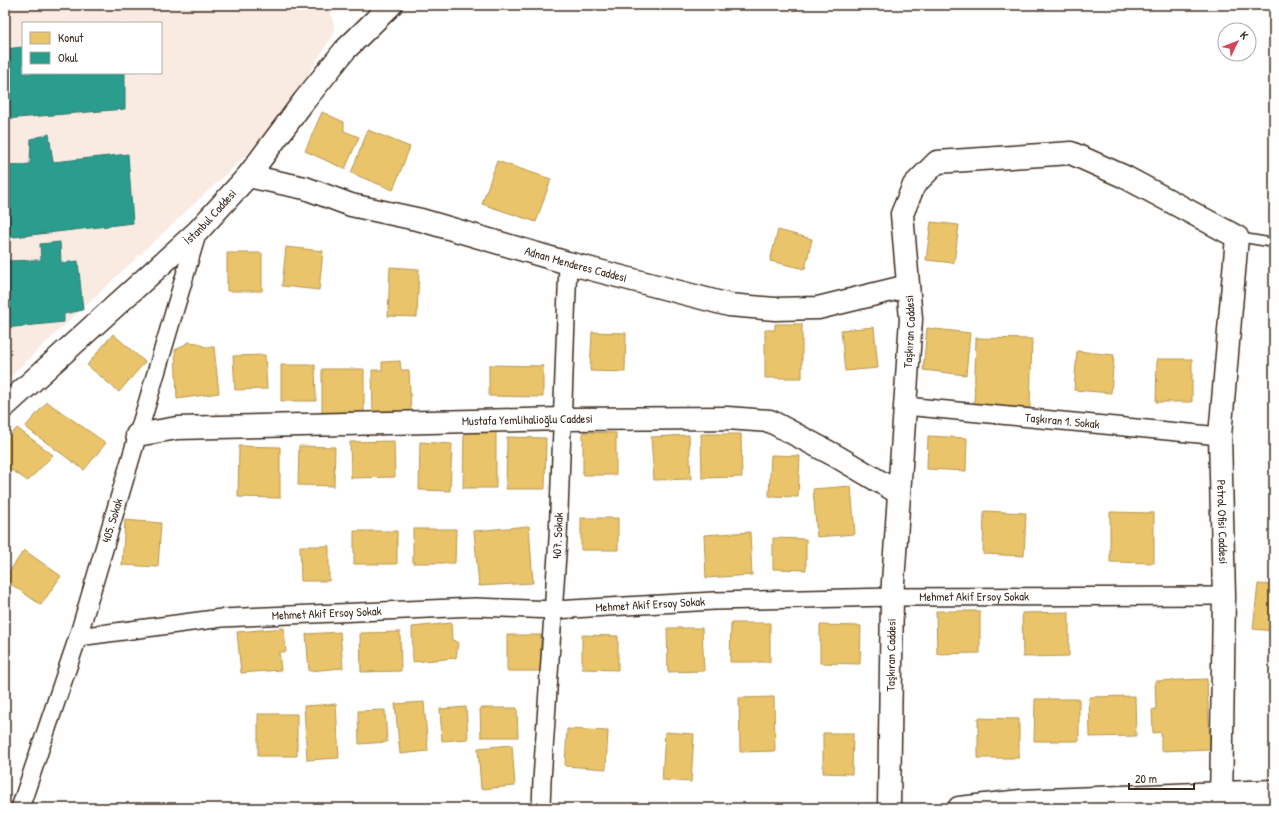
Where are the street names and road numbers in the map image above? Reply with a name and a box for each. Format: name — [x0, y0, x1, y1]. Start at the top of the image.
street label: İstanbul Caddesi — [180, 185, 240, 248]
street label: Adnan Menderes Caddesi — [523, 242, 629, 286]
street label: Taşkıran Caddesi — [899, 295, 919, 369]
street label: Taşkıran 1. Sokak — [1024, 408, 1100, 432]
street label: Mustafa Yemlihalioğlu Caddesi — [462, 410, 593, 429]
street label: Petrol Ofisi Caddesi — [1213, 479, 1232, 564]
street label: 405. Sokak — [97, 496, 127, 545]
street label: 407. Sokak — [548, 512, 567, 559]
street label: Mehmet Akif Ersoy Sokak — [919, 588, 1029, 605]
street label: Mehmet Akif Ersoy Sokak — [595, 593, 706, 616]
street label: Mehmet Akif Ersoy Sokak — [271, 602, 382, 624]
street label: Taşkıran Caddesi — [882, 618, 900, 692]

